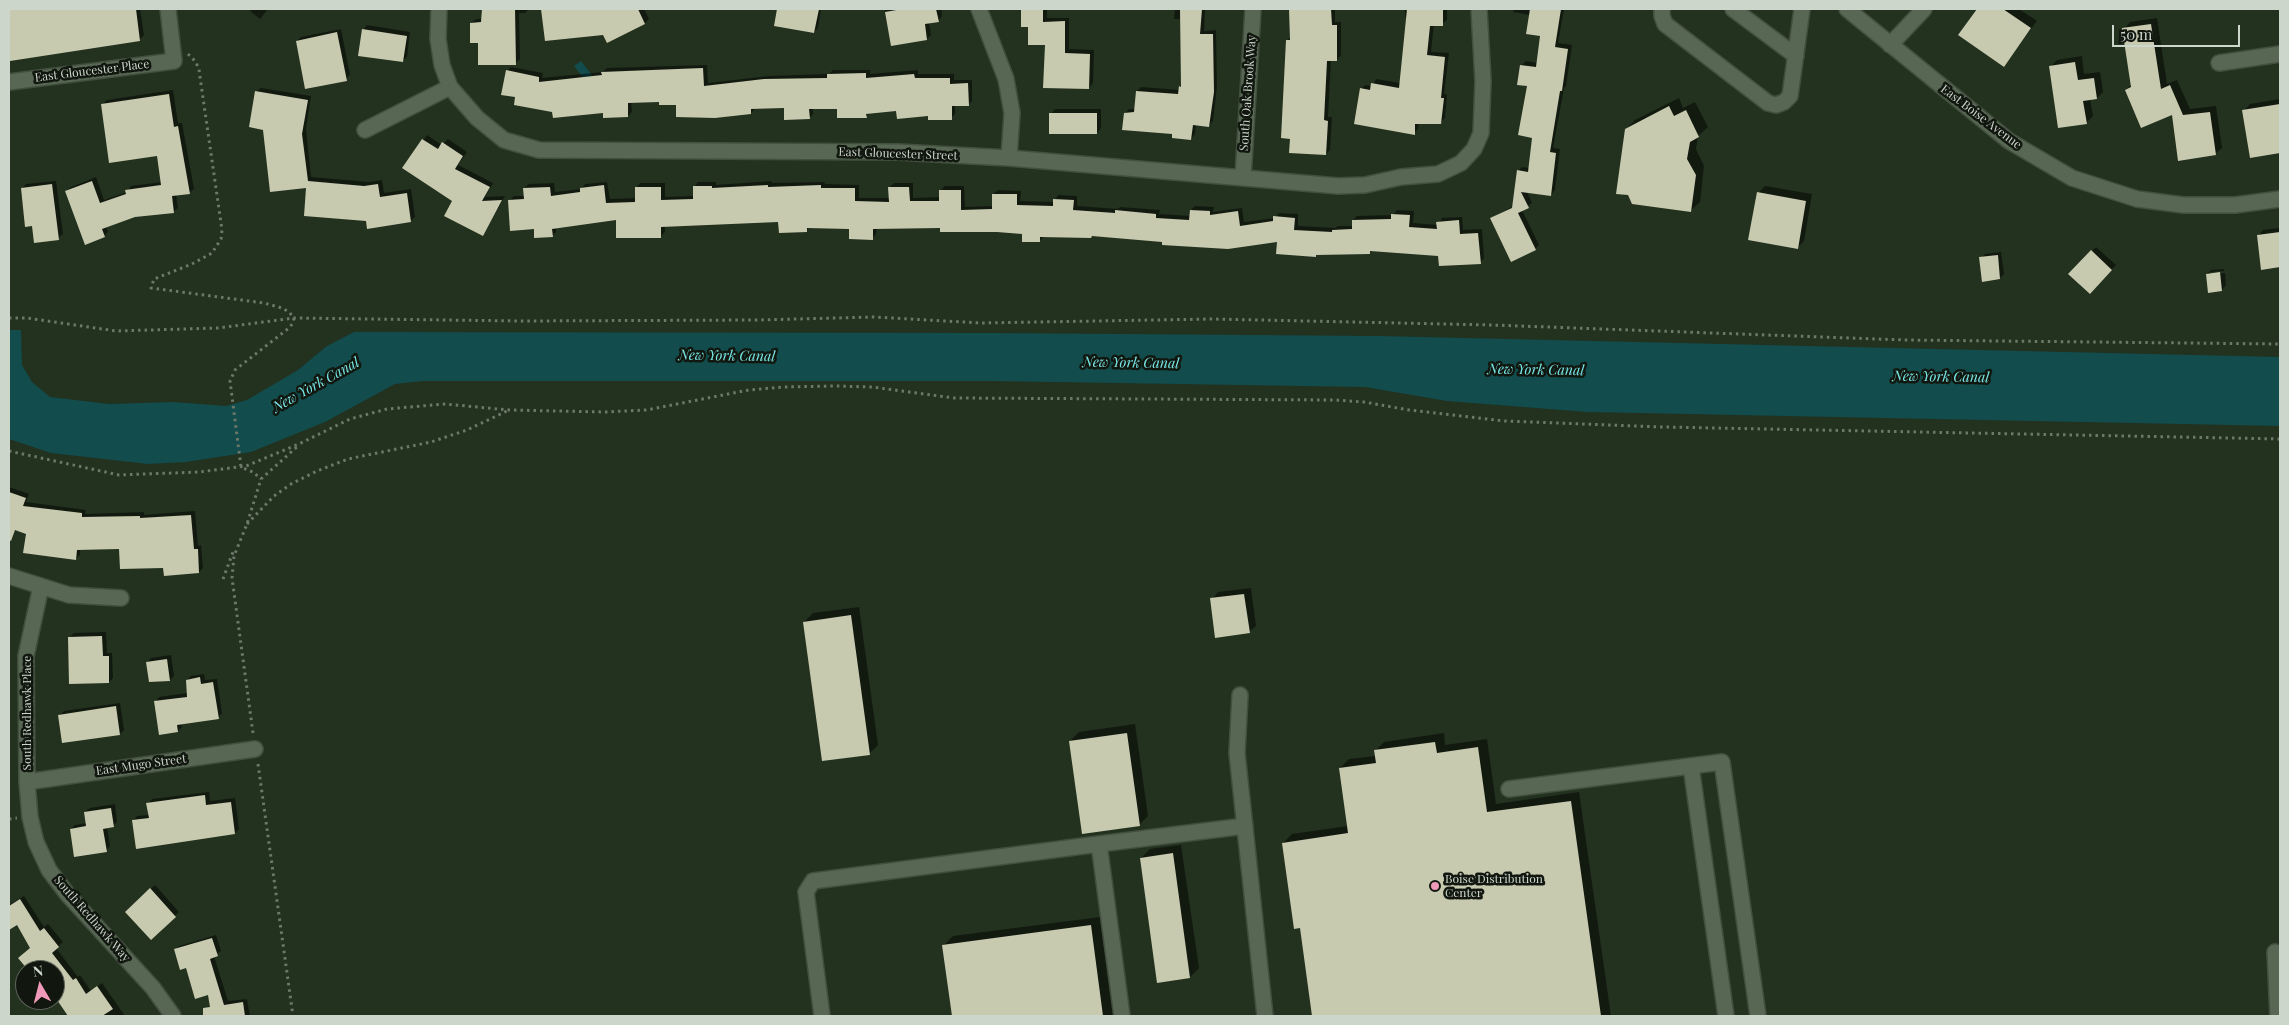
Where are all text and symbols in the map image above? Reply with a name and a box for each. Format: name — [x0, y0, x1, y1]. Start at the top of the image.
scale bar — [2114, 15, 2242, 47]
text: 50 m — [2120, 24, 2152, 44]
street label: South Oak Brook Way — [1237, 35, 1259, 151]
street label: East Gloucester Place — [34, 57, 150, 85]
street label: East Boise Avenue — [1938, 82, 2024, 152]
street label: East Gloucester Street — [838, 145, 958, 163]
water label: New York Canal — [679, 347, 775, 365]
water label: New York Canal — [270, 354, 362, 416]
water label: New York Canal — [1083, 354, 1179, 372]
water label: New York Canal — [1488, 361, 1584, 379]
water label: New York Canal — [1893, 368, 1989, 386]
street label: South Redhawk Place — [20, 656, 34, 770]
street label: East Mugo Street — [95, 752, 187, 778]
place label: Boise Distribution Center — [1445, 872, 1543, 900]
street label: South Redhawk Way — [51, 873, 133, 965]
marker: Boise Distribution Center — [1429, 880, 1441, 892]
north arrow — [15, 960, 65, 1010]
text: N — [32, 961, 44, 981]

